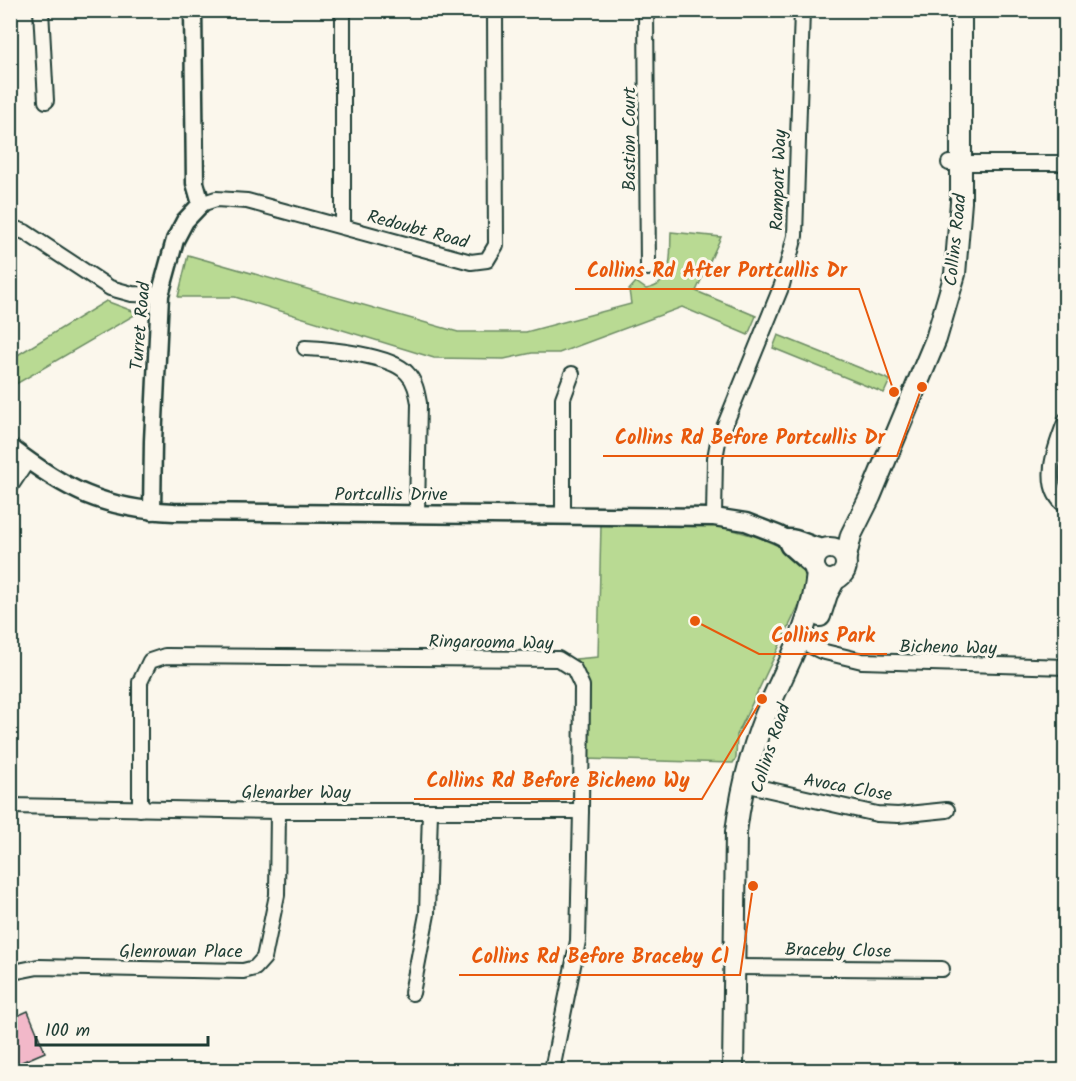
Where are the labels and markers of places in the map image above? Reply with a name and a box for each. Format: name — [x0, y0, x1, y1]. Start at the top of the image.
callout: Collins Rd After Portcullis Dr — [575, 251, 859, 289]
callout: Collins Rd Before Portcullis Dr — [603, 418, 897, 456]
callout: Collins Park — [759, 616, 887, 654]
callout: Collins Rd Before Bicheno Wy — [414, 761, 702, 799]
callout: Collins Rd Before Braceby Cl — [459, 937, 740, 975]

